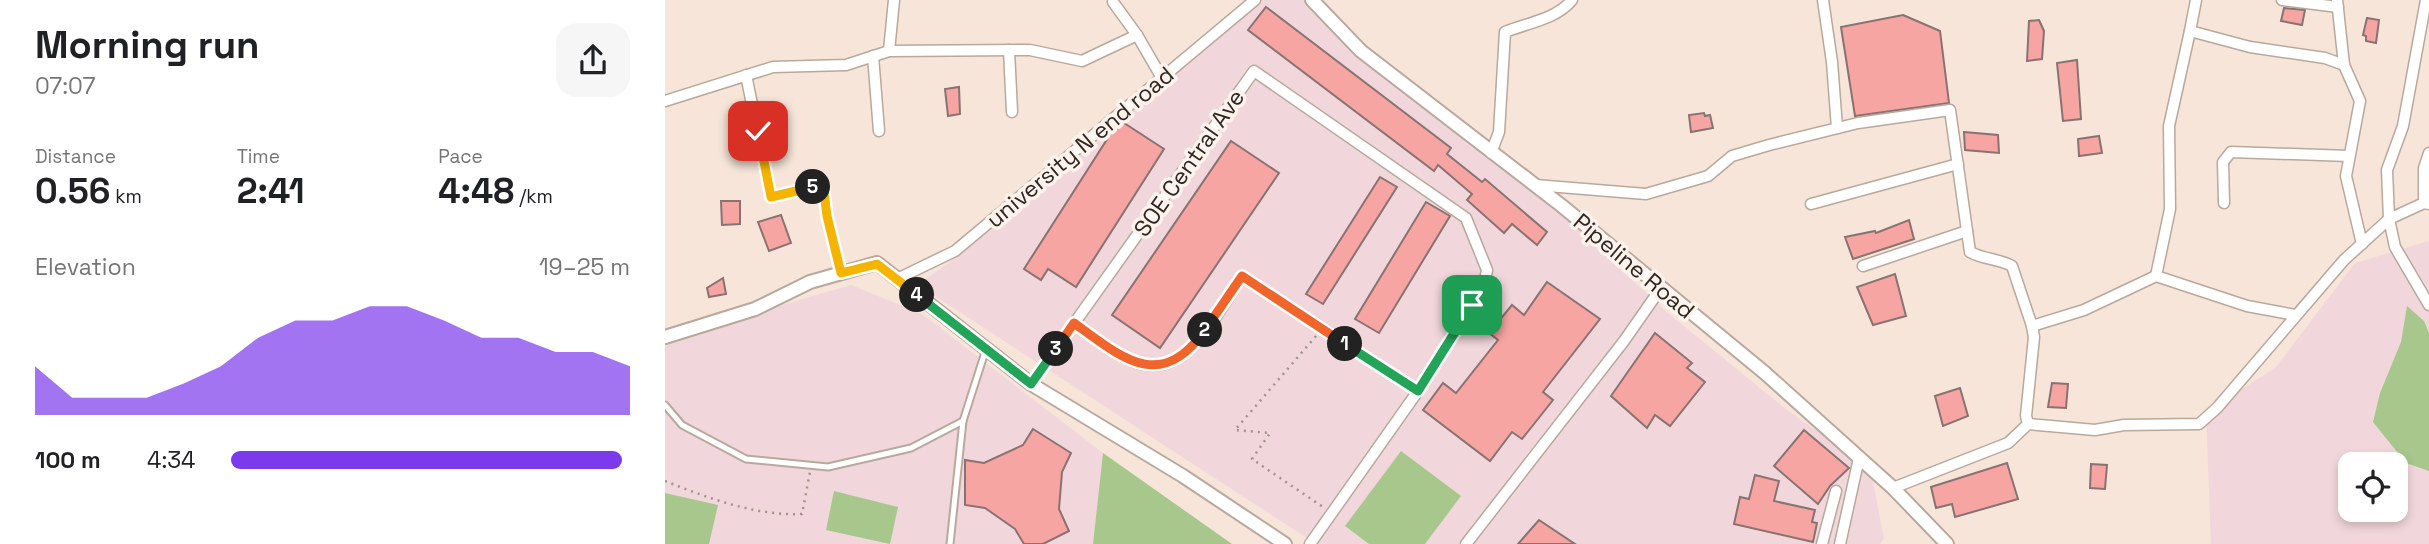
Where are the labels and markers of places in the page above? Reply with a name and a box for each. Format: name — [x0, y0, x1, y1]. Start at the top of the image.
pin — [728, 101, 788, 161]
pin: 5 — [795, 170, 831, 204]
pin — [1442, 275, 1502, 335]
pin: 4 — [899, 278, 935, 312]
pin: 2 — [1187, 312, 1223, 348]
pin: 1 — [1327, 326, 1363, 362]
pin: 3 — [1039, 332, 1073, 366]

